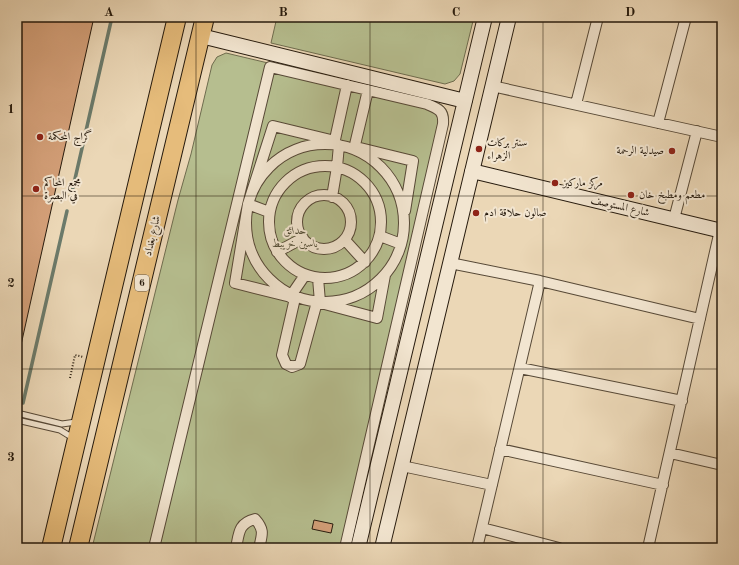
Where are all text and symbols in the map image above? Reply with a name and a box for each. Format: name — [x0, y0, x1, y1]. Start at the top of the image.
text: A — [104, 6, 114, 19]
text: B — [278, 6, 288, 19]
text: C — [452, 6, 460, 19]
text: D — [625, 6, 635, 19]
text: 1 — [7, 103, 15, 116]
place label: گراج المحكمة — [48, 129, 92, 147]
marker: گراج المحكمة — [35, 132, 45, 142]
place label: سنتر بركات الزهراء — [487, 137, 527, 163]
marker: سنتر بركات الزهراء — [474, 144, 484, 154]
place label: صيدلية الرحمة — [616, 145, 664, 157]
marker: صيدلية الرحمة — [667, 146, 677, 156]
place label: مجمع المحاكم في البصرة — [44, 176, 81, 204]
place label: مركز ماركيز — [562, 176, 603, 190]
marker: مركز ماركيز — [550, 178, 560, 188]
marker: مجمع المحاكم في البصرة — [31, 184, 41, 194]
marker: مطعم ومطبخ خان — [626, 190, 636, 200]
place label: مطعم ومطبخ خان — [639, 190, 705, 205]
street label: شارع المستوصف — [589, 195, 650, 222]
marker: صالون حلاقة ادم — [471, 208, 481, 218]
place label: صالون حلاقة ادم — [484, 208, 547, 222]
street label: شارع بغداد — [143, 215, 166, 258]
park label: حدائق ياسين خريبط — [272, 226, 319, 250]
road number: 6 — [135, 275, 149, 291]
text: 2 — [7, 277, 15, 290]
text: 3 — [7, 451, 15, 464]

